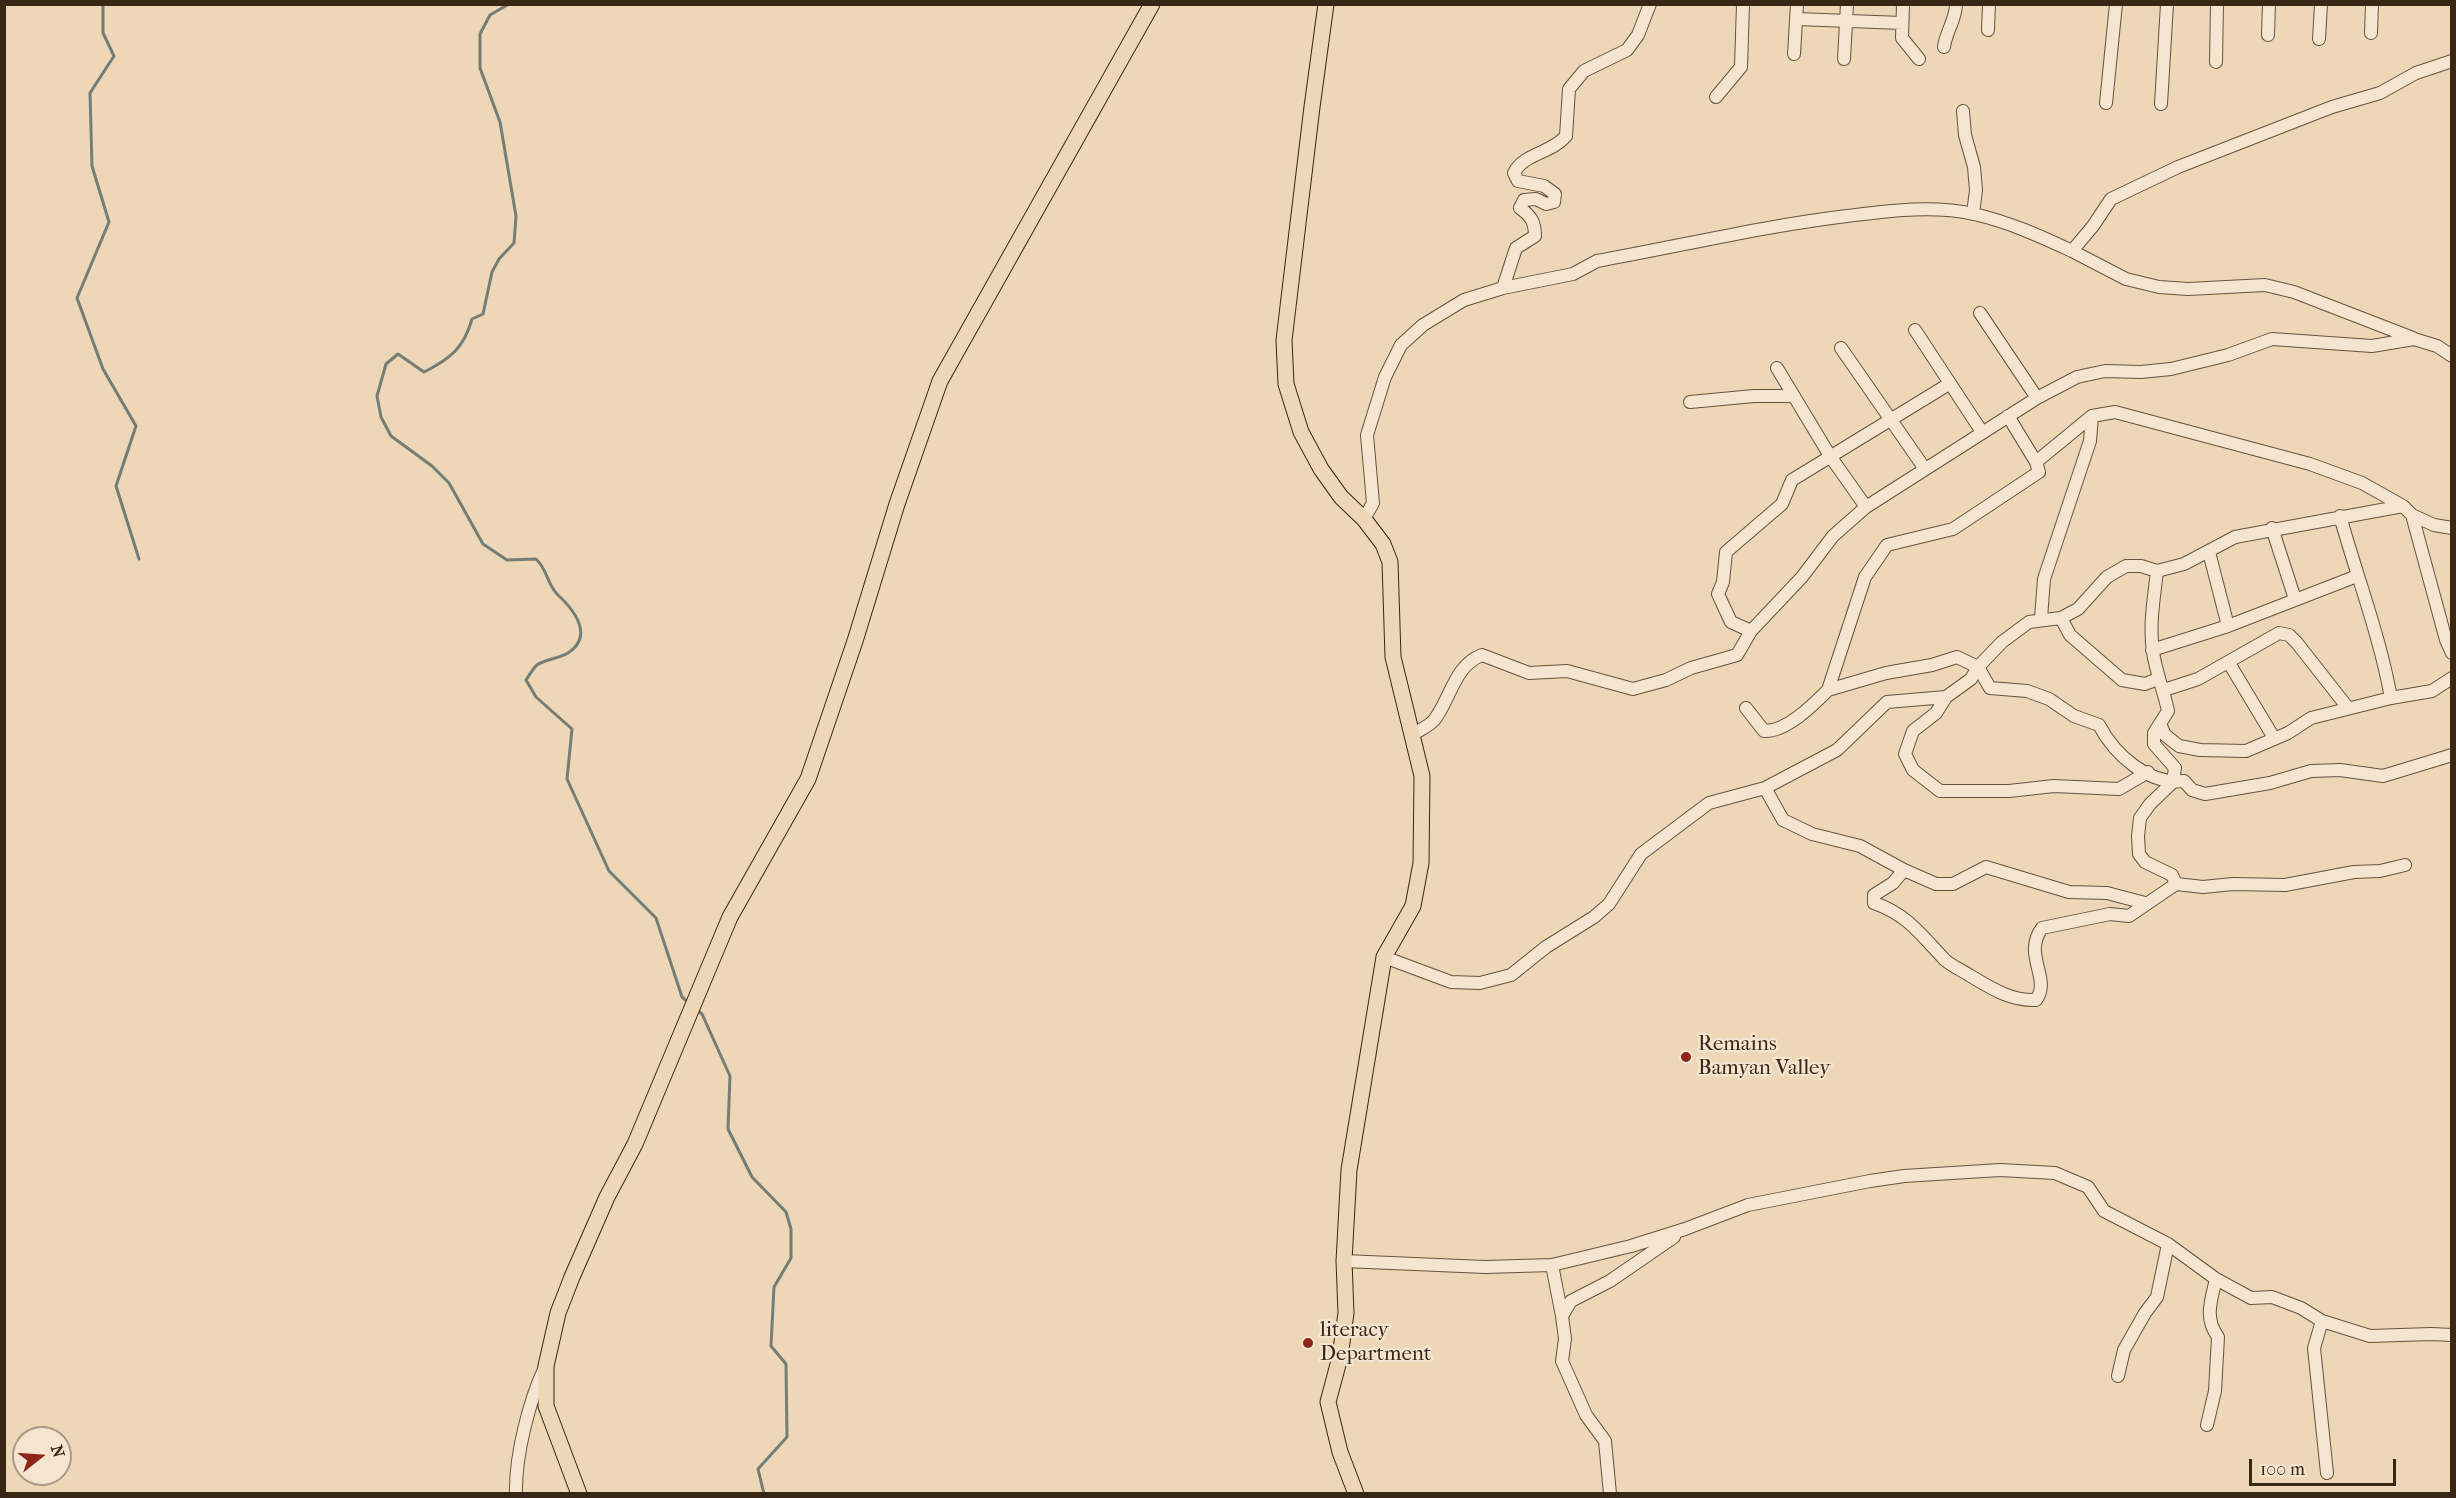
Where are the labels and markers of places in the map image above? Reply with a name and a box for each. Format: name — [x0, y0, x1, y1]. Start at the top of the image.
place label: Remains Bamyan Valley — [1698, 1032, 1830, 1082]
marker: Remains Bamyan Valley — [1679, 1050, 1693, 1064]
place label: literacy Department — [1320, 1318, 1431, 1368]
marker: literacy Department — [1301, 1336, 1315, 1350]

